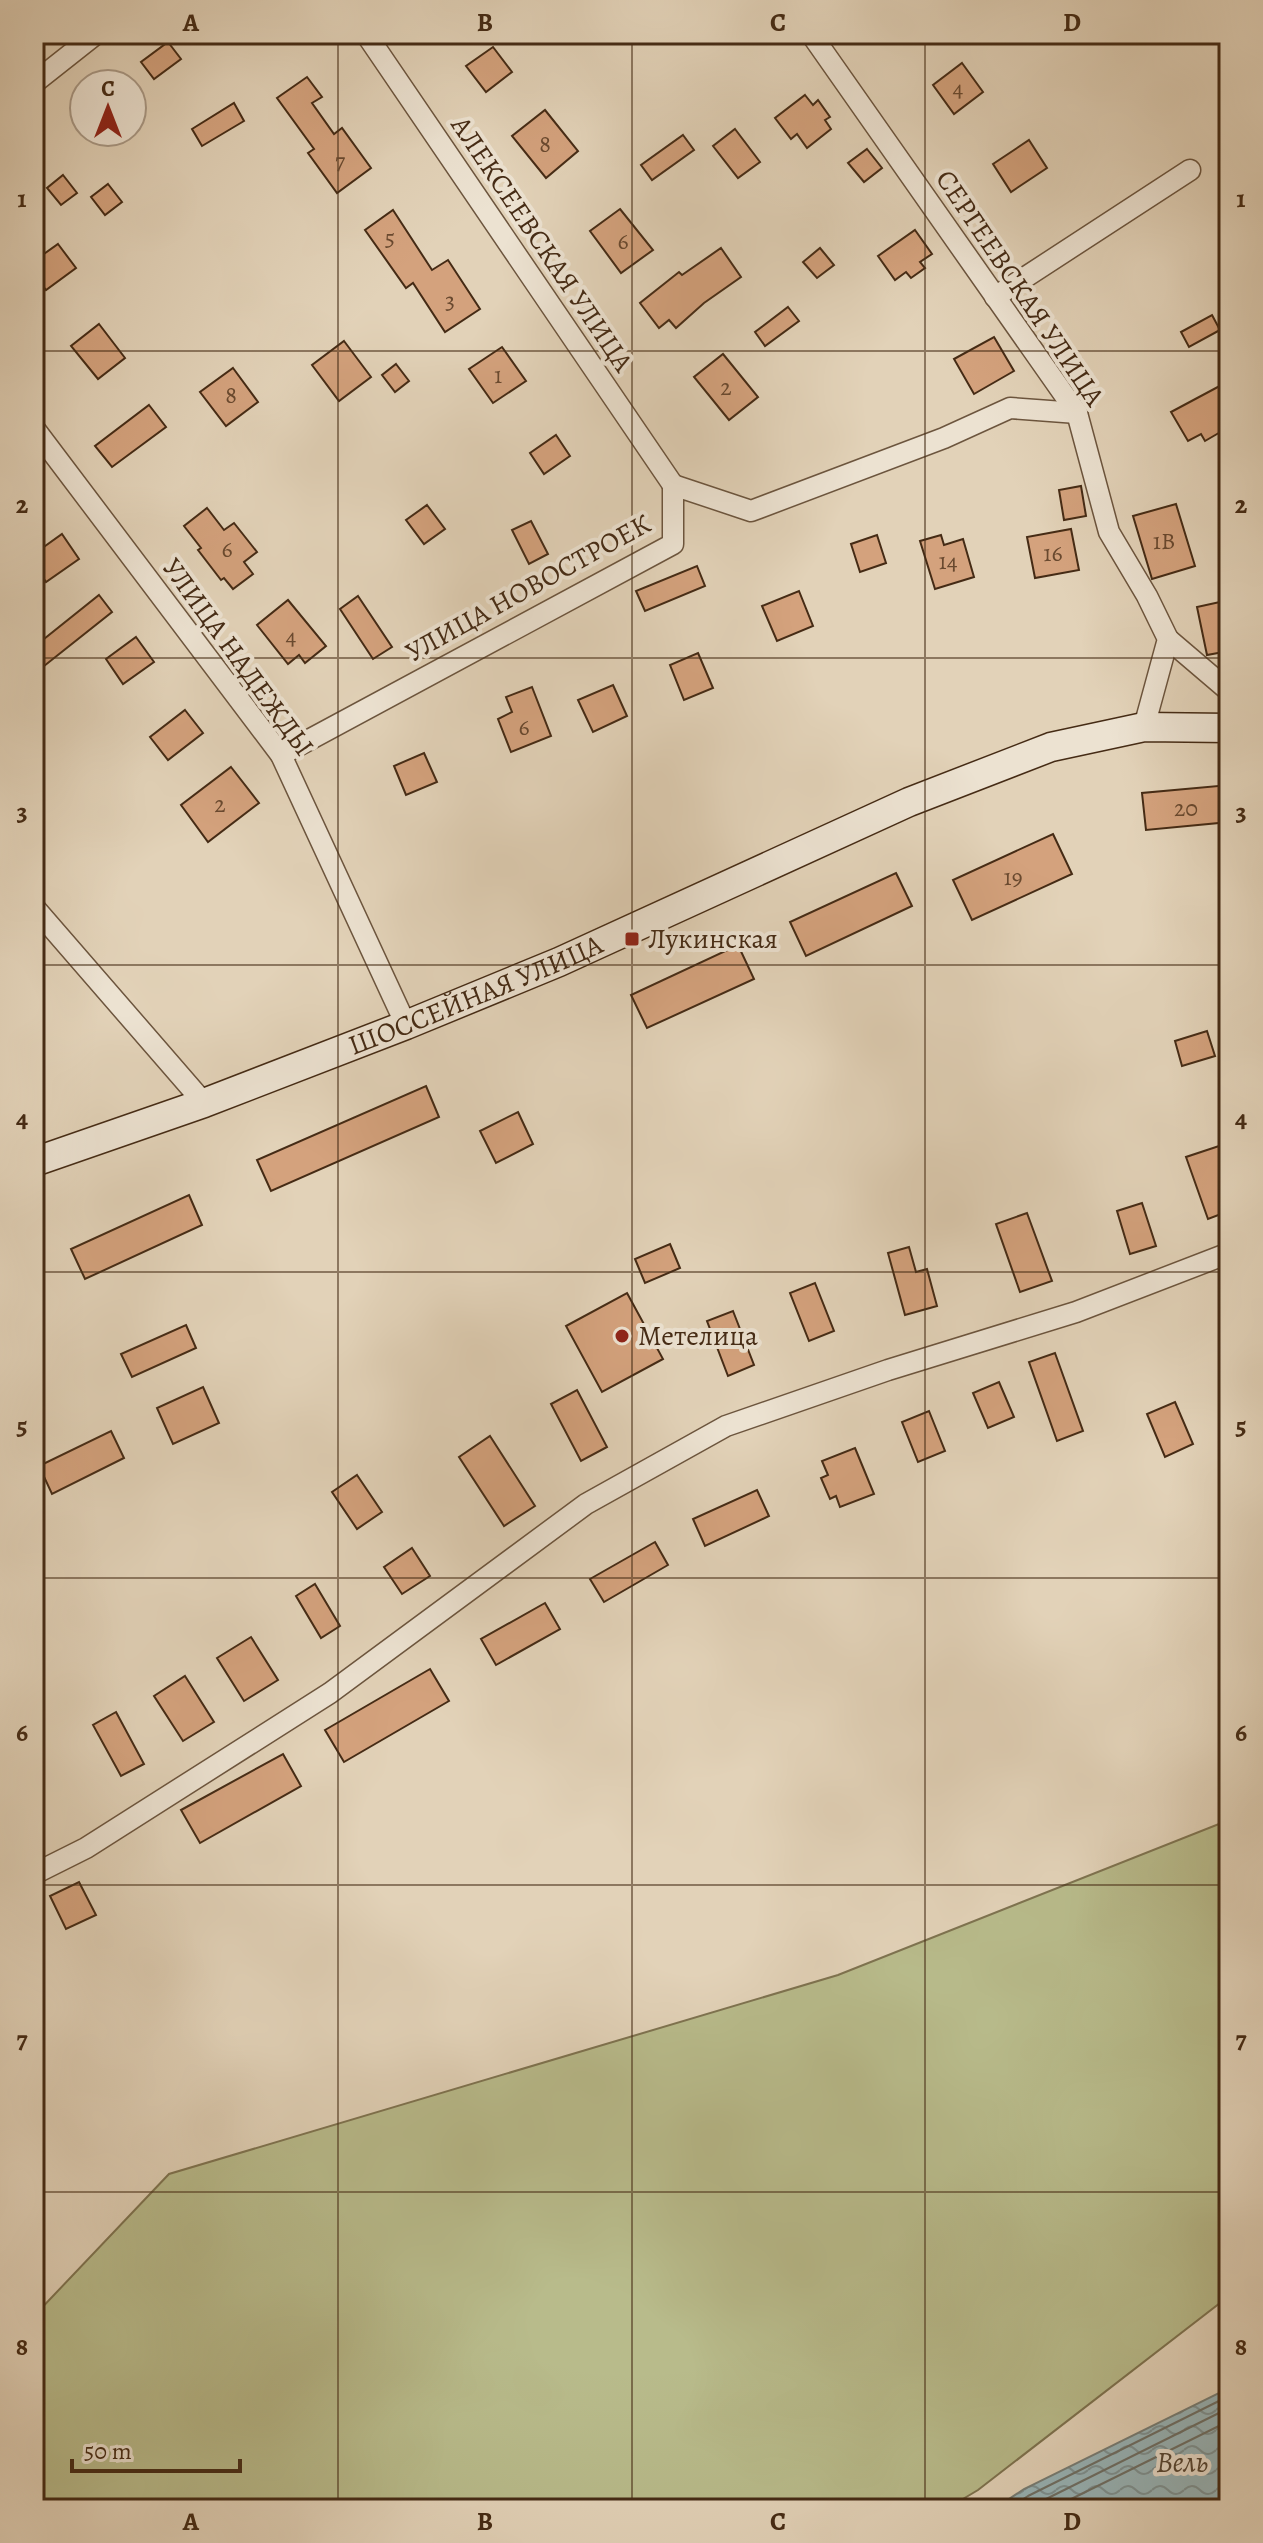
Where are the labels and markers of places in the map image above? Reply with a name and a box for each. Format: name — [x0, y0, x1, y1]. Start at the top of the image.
place label: Лукинская — [648, 920, 778, 958]
marker: Лукинская — [623, 930, 641, 948]
place label: Метелица — [638, 1317, 758, 1355]
marker: Метелица — [613, 1327, 631, 1345]

